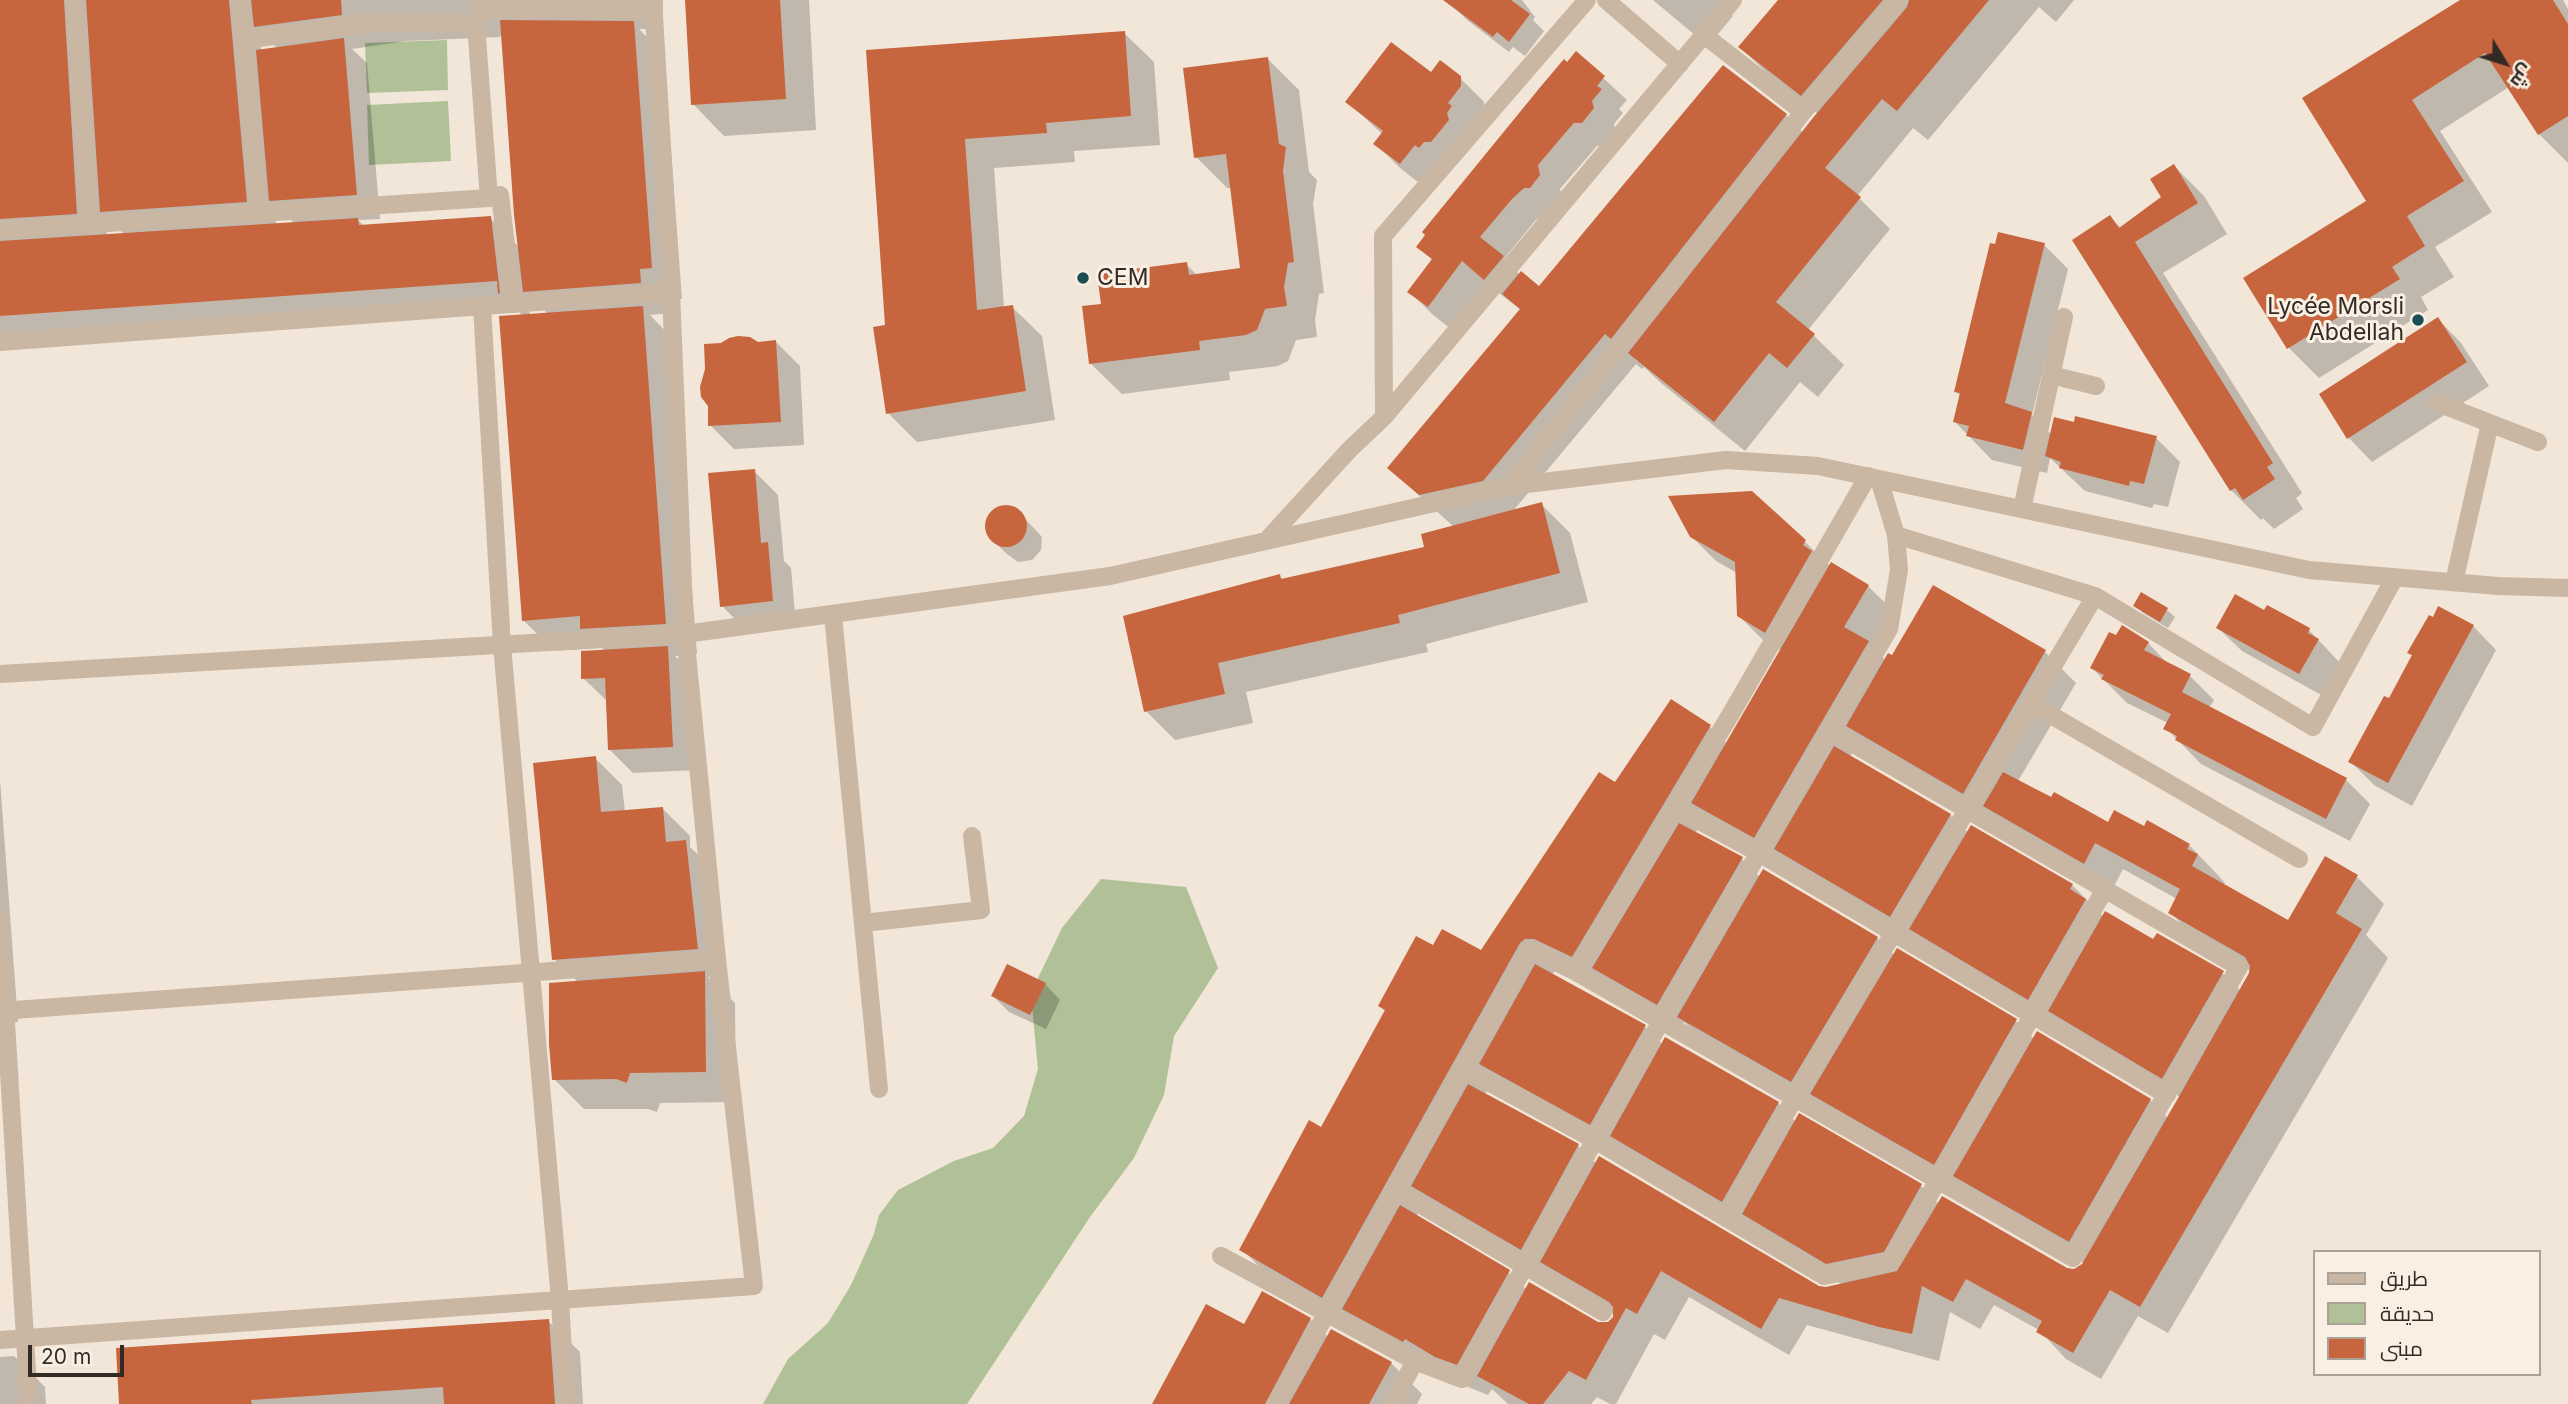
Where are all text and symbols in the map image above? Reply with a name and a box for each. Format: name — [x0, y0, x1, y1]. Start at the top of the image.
north arrow — [2470, 28, 2540, 98]
text: ش — [2505, 60, 2539, 93]
place label: CEM — [1097, 264, 1148, 292]
marker: CEM — [1075, 270, 1091, 286]
place label: Lycée Morsli Abdellah — [2267, 293, 2404, 347]
marker: Lycée Morsli Abdellah — [2410, 312, 2426, 328]
legend — [2312, 1250, 2540, 1376]
text: طريق — [2380, 1266, 2428, 1291]
text: حديقة — [2380, 1301, 2434, 1326]
scale bar — [32, 1330, 128, 1374]
text: مبنى — [2380, 1336, 2423, 1361]
text: 20 m — [41, 1344, 91, 1369]

